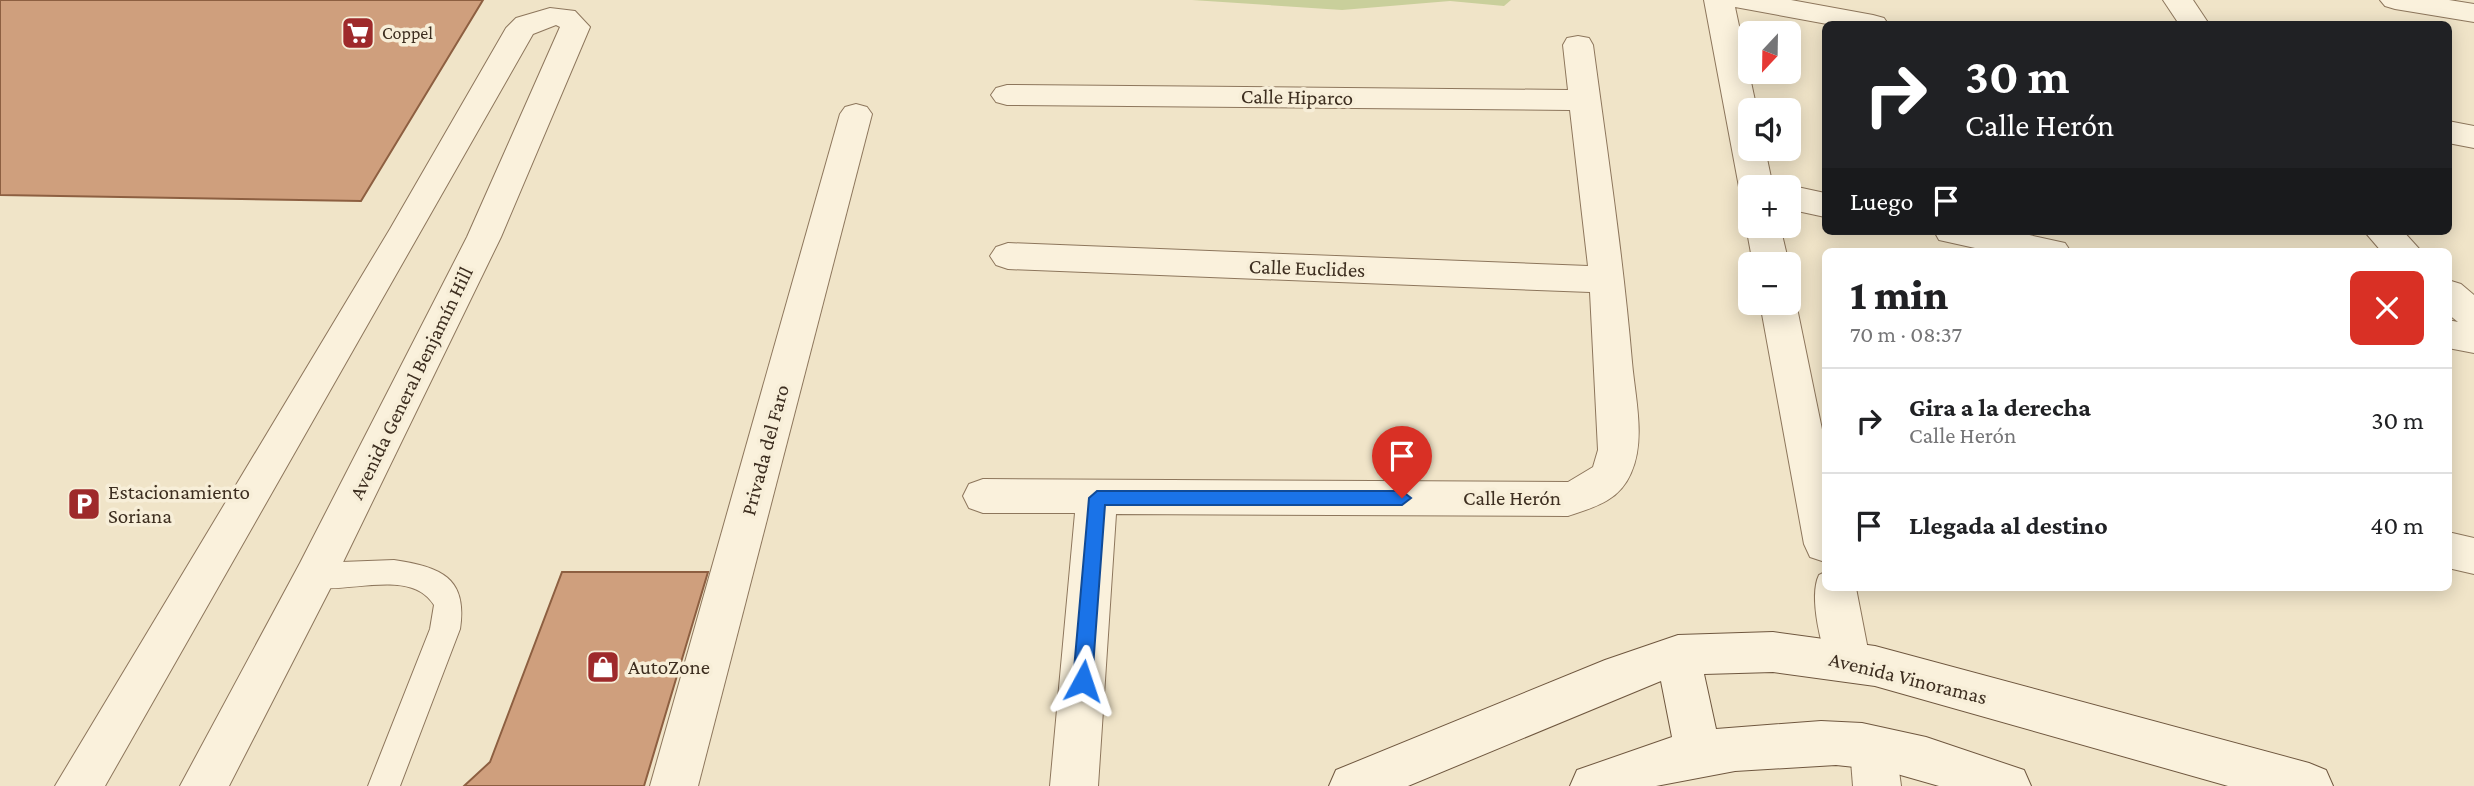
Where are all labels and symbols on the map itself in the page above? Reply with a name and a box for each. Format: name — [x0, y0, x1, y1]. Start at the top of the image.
supermarket icon: Coppel — [339, 14, 377, 52]
north arrow — [1738, 21, 1801, 84]
place label: Coppel — [382, 23, 433, 43]
street label: Calle Hiparco — [1241, 84, 1353, 110]
street label: Calle Euclides — [1248, 254, 1366, 282]
street label: Avenida General Benjamín Hill — [344, 263, 478, 503]
street label: Privada del Faro — [736, 382, 794, 518]
pin — [1372, 426, 1432, 498]
place label: Estacionamiento Soriana — [108, 480, 250, 528]
parking icon: Estacionamiento Soriana — [65, 485, 103, 523]
street label: Calle Herón — [1463, 486, 1561, 510]
position arrow — [1046, 644, 1120, 718]
street label: Avenida Vinoramas — [1826, 647, 1990, 709]
shop icon: AutoZone — [584, 648, 622, 686]
place label: AutoZone — [628, 655, 710, 679]

